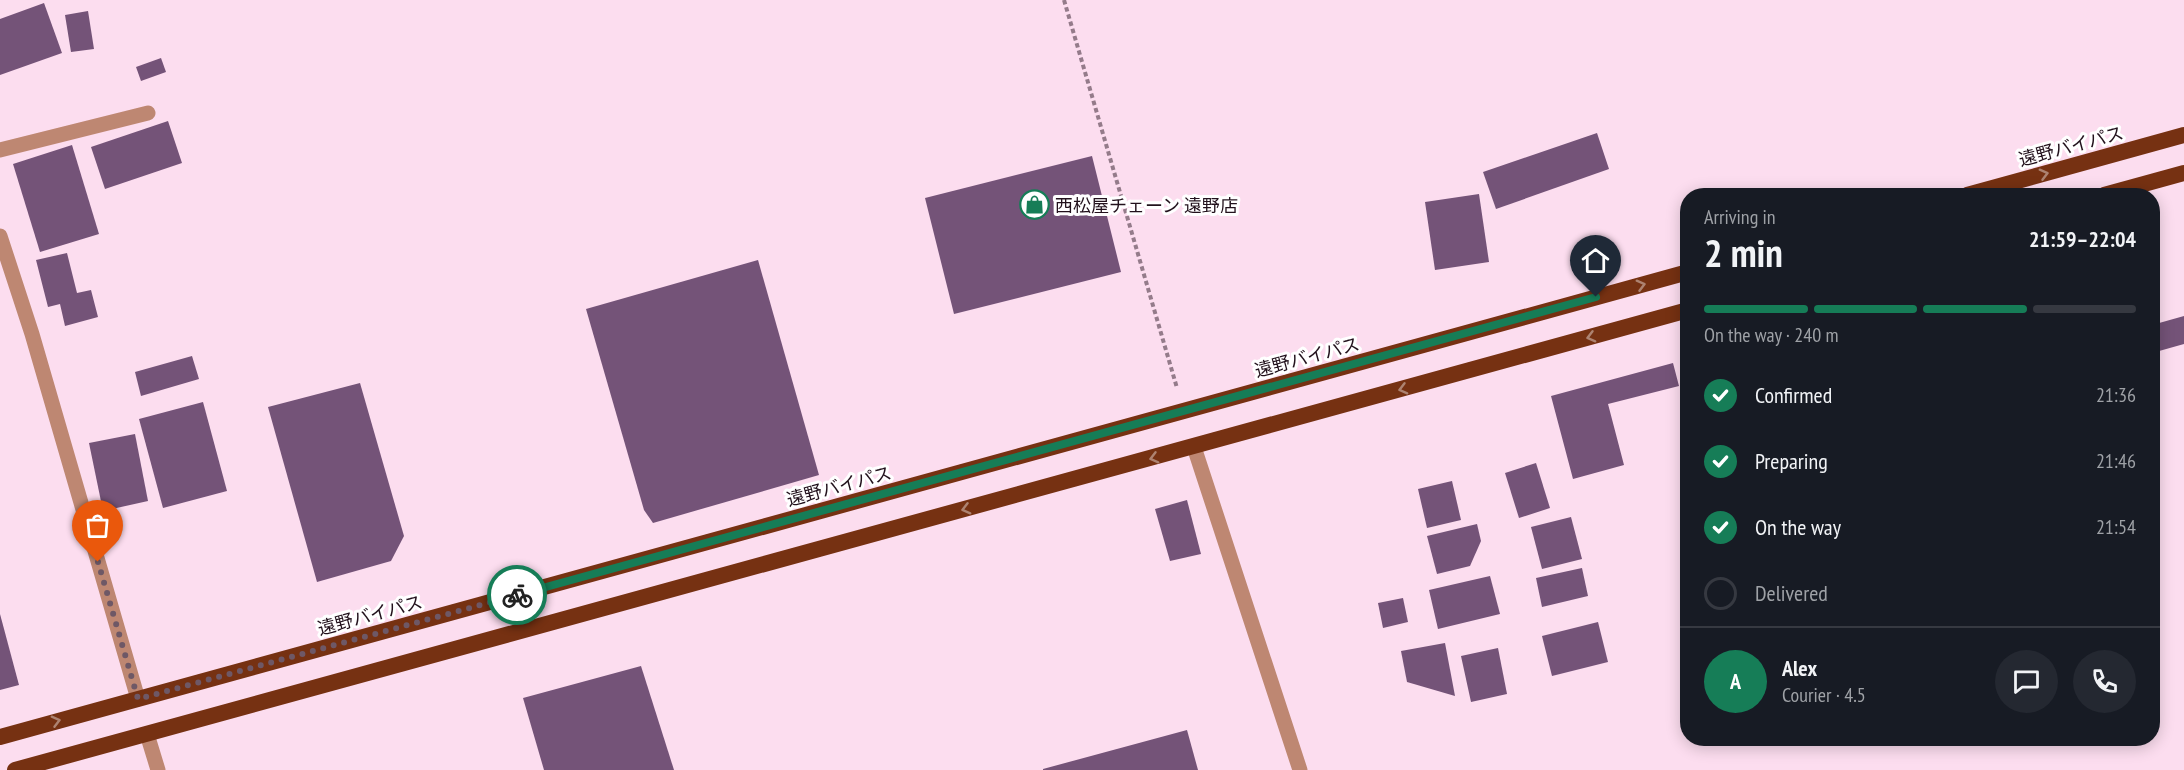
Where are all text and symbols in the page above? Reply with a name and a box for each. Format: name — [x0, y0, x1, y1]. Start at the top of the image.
street label: 遠野バイパス — [2016, 121, 2126, 171]
one-way arrow — [2038, 169, 2049, 181]
shop icon: 西松屋チェーン 遠野店 — [1018, 189, 1050, 221]
place label: 西松屋チェーン 遠野店 — [1055, 194, 1238, 217]
text: Arriving in — [1704, 204, 1776, 230]
text: 21:59–22:04 — [2029, 225, 2136, 253]
text: 2 min — [1704, 227, 1783, 278]
pin — [1570, 235, 1621, 297]
icon: home — [1579, 244, 1612, 277]
one-way arrow — [1636, 280, 1646, 292]
text: On the way · 240 m — [1704, 322, 1839, 348]
one-way arrow — [1586, 330, 1597, 342]
street label: 遠野バイパス — [1252, 332, 1362, 382]
icon: check — [1704, 379, 1737, 412]
text: Confirmed — [1755, 381, 1832, 409]
one-way arrow — [1398, 382, 1409, 394]
text: 21:36 — [2096, 382, 2136, 408]
icon: check — [1704, 445, 1737, 478]
text: Preparing — [1755, 447, 1828, 475]
text: 21:46 — [2096, 448, 2136, 474]
one-way arrow — [1149, 451, 1160, 463]
street label: 遠野バイパス — [784, 461, 894, 511]
pin — [72, 500, 123, 562]
one-way arrow — [961, 502, 971, 515]
icon: bag — [81, 509, 114, 542]
icon: check — [1704, 511, 1737, 544]
text: On the way — [1755, 513, 1841, 541]
text: 21:54 — [2096, 514, 2136, 540]
courier — [487, 565, 547, 625]
icon: bike — [501, 579, 534, 612]
text: Delivered — [1755, 579, 1828, 607]
street label: 遠野バイパス — [315, 590, 425, 640]
button: chat — [1995, 650, 2058, 713]
button: phone — [2073, 650, 2136, 713]
text: Alex — [1782, 654, 1817, 682]
text: A — [1730, 667, 1741, 695]
text: Courier · 4.5 — [1782, 682, 1866, 708]
one-way arrow — [51, 716, 61, 729]

